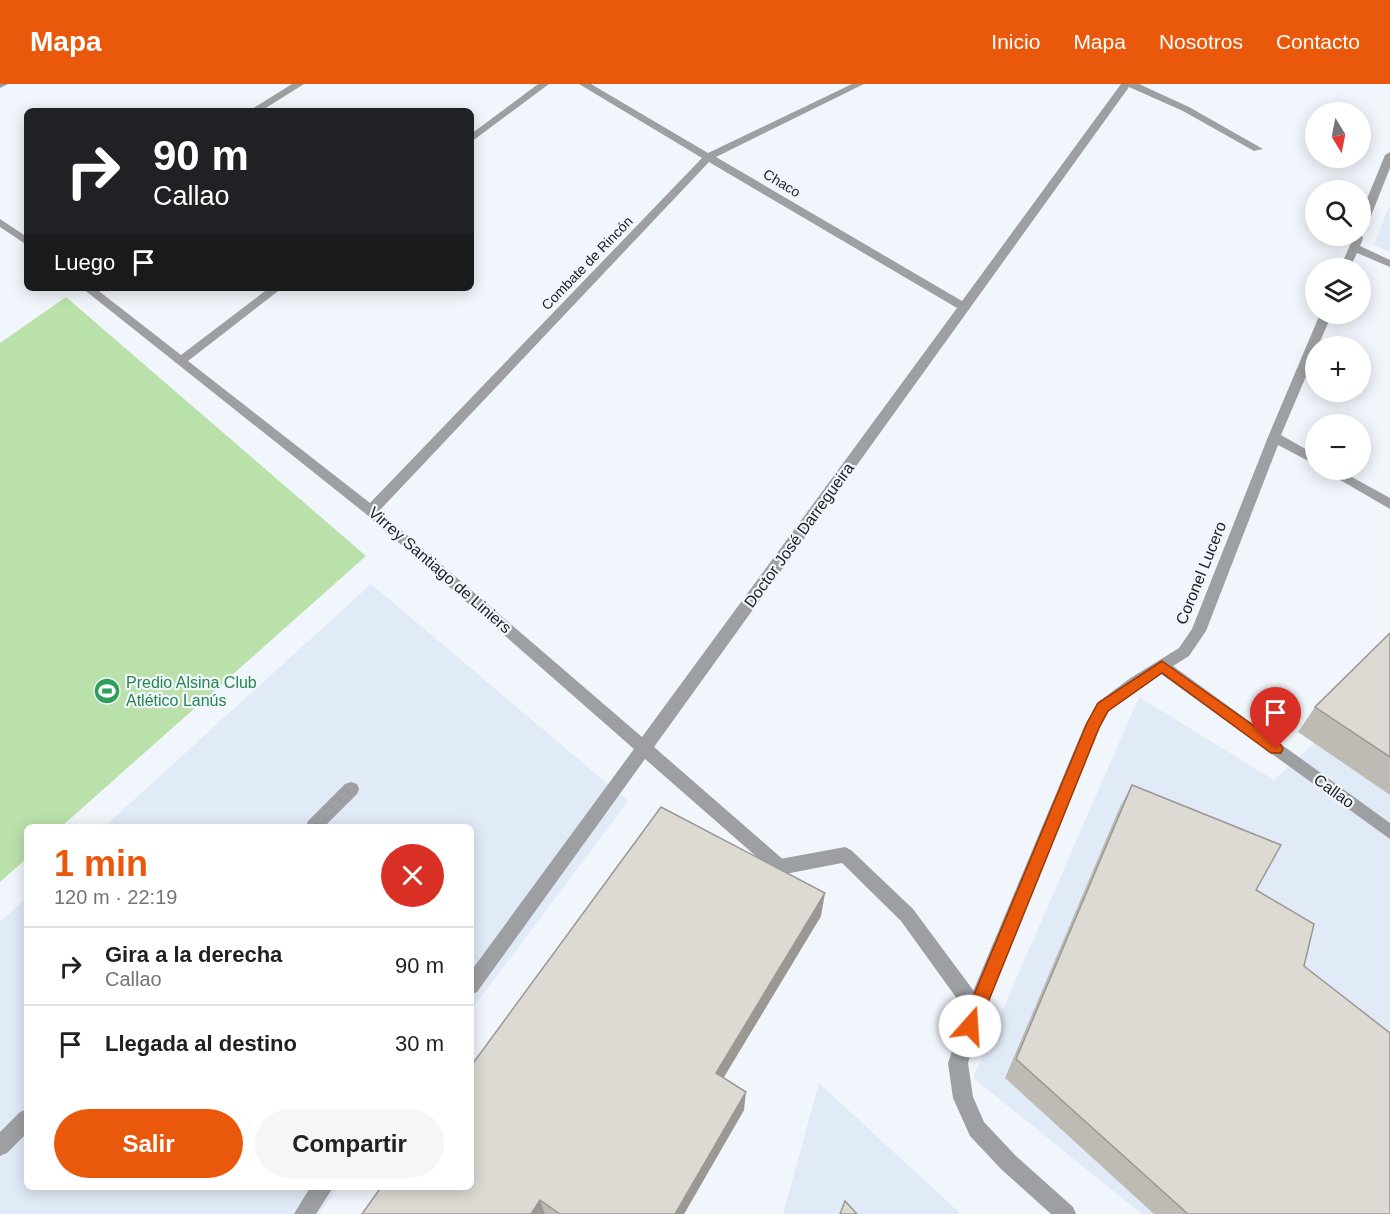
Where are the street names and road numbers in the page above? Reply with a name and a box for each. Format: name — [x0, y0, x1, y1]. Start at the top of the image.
street label: Chaco — [761, 166, 804, 200]
street label: Combate de Rincón — [538, 213, 636, 313]
street label: Doctor José Darregueira — [741, 459, 857, 611]
street label: Virrey Santiago de Liniers — [365, 504, 515, 636]
street label: Coronel Lucero — [1173, 519, 1229, 627]
street label: Callao — [1311, 771, 1357, 811]

